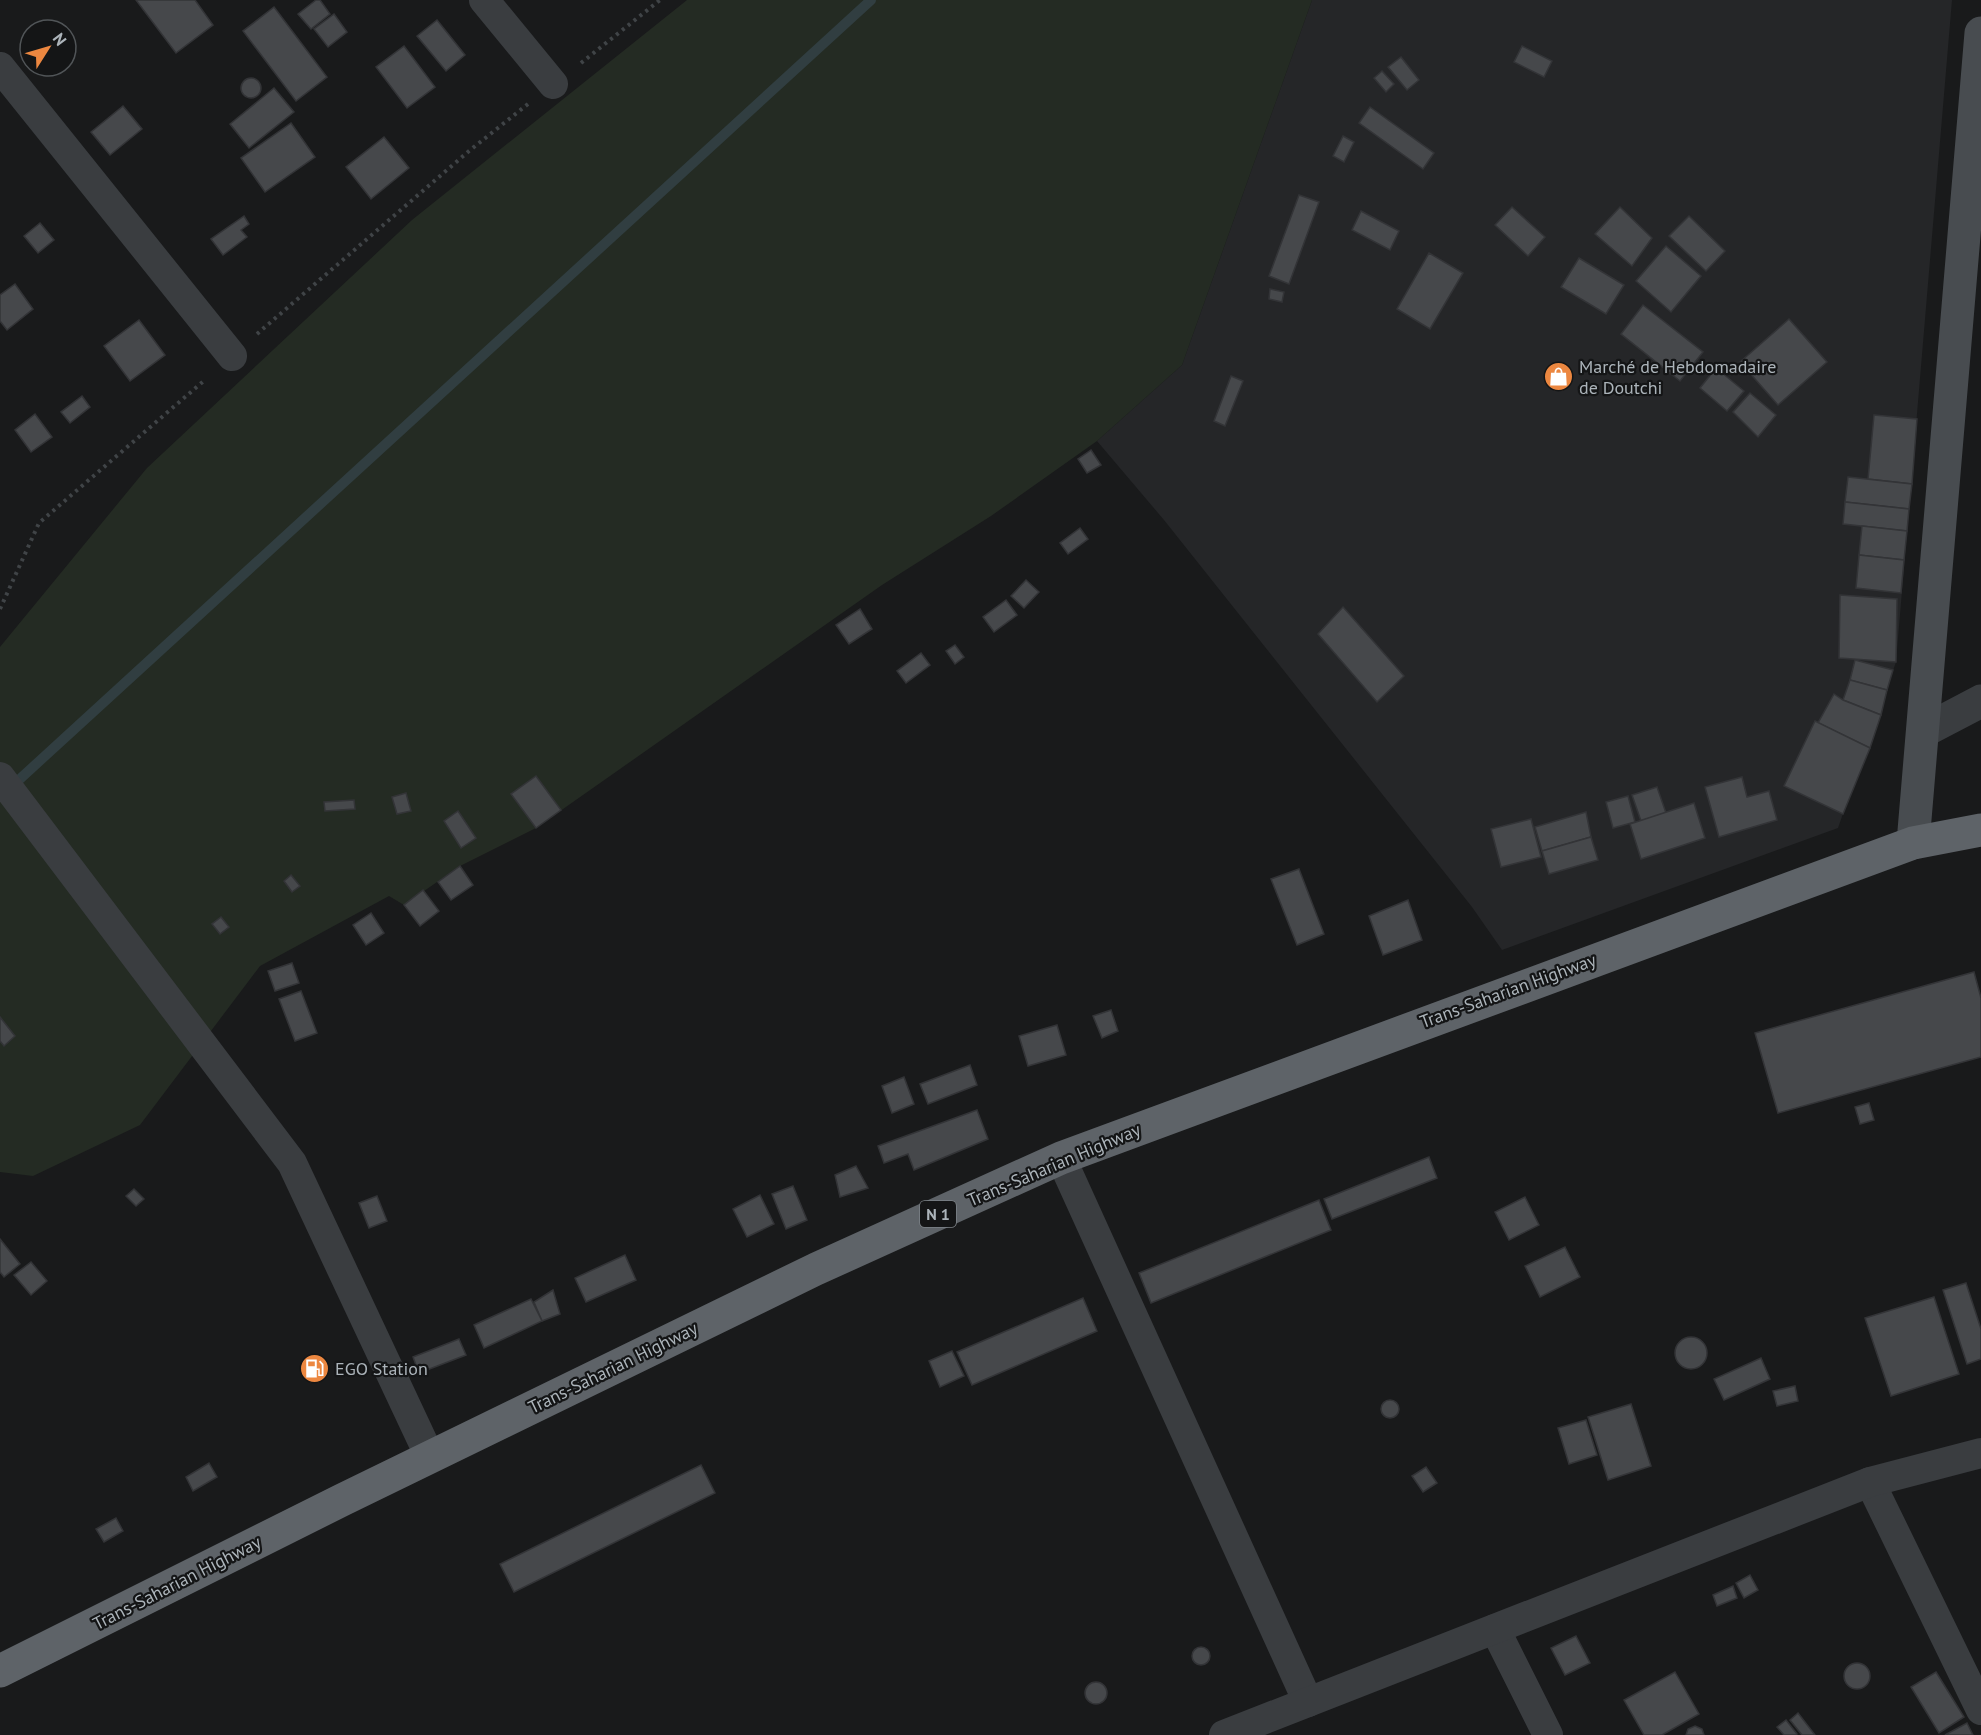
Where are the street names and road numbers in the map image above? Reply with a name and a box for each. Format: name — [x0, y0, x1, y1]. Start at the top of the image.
street label: Trans-Saharian Highway — [1417, 948, 1600, 1033]
street label: Trans-Saharian Highway — [964, 1117, 1144, 1211]
road number: N 1 — [920, 1201, 956, 1227]
street label: Trans-Saharian Highway — [524, 1316, 702, 1419]
street label: Trans-Saharian Highway — [89, 1530, 265, 1635]

